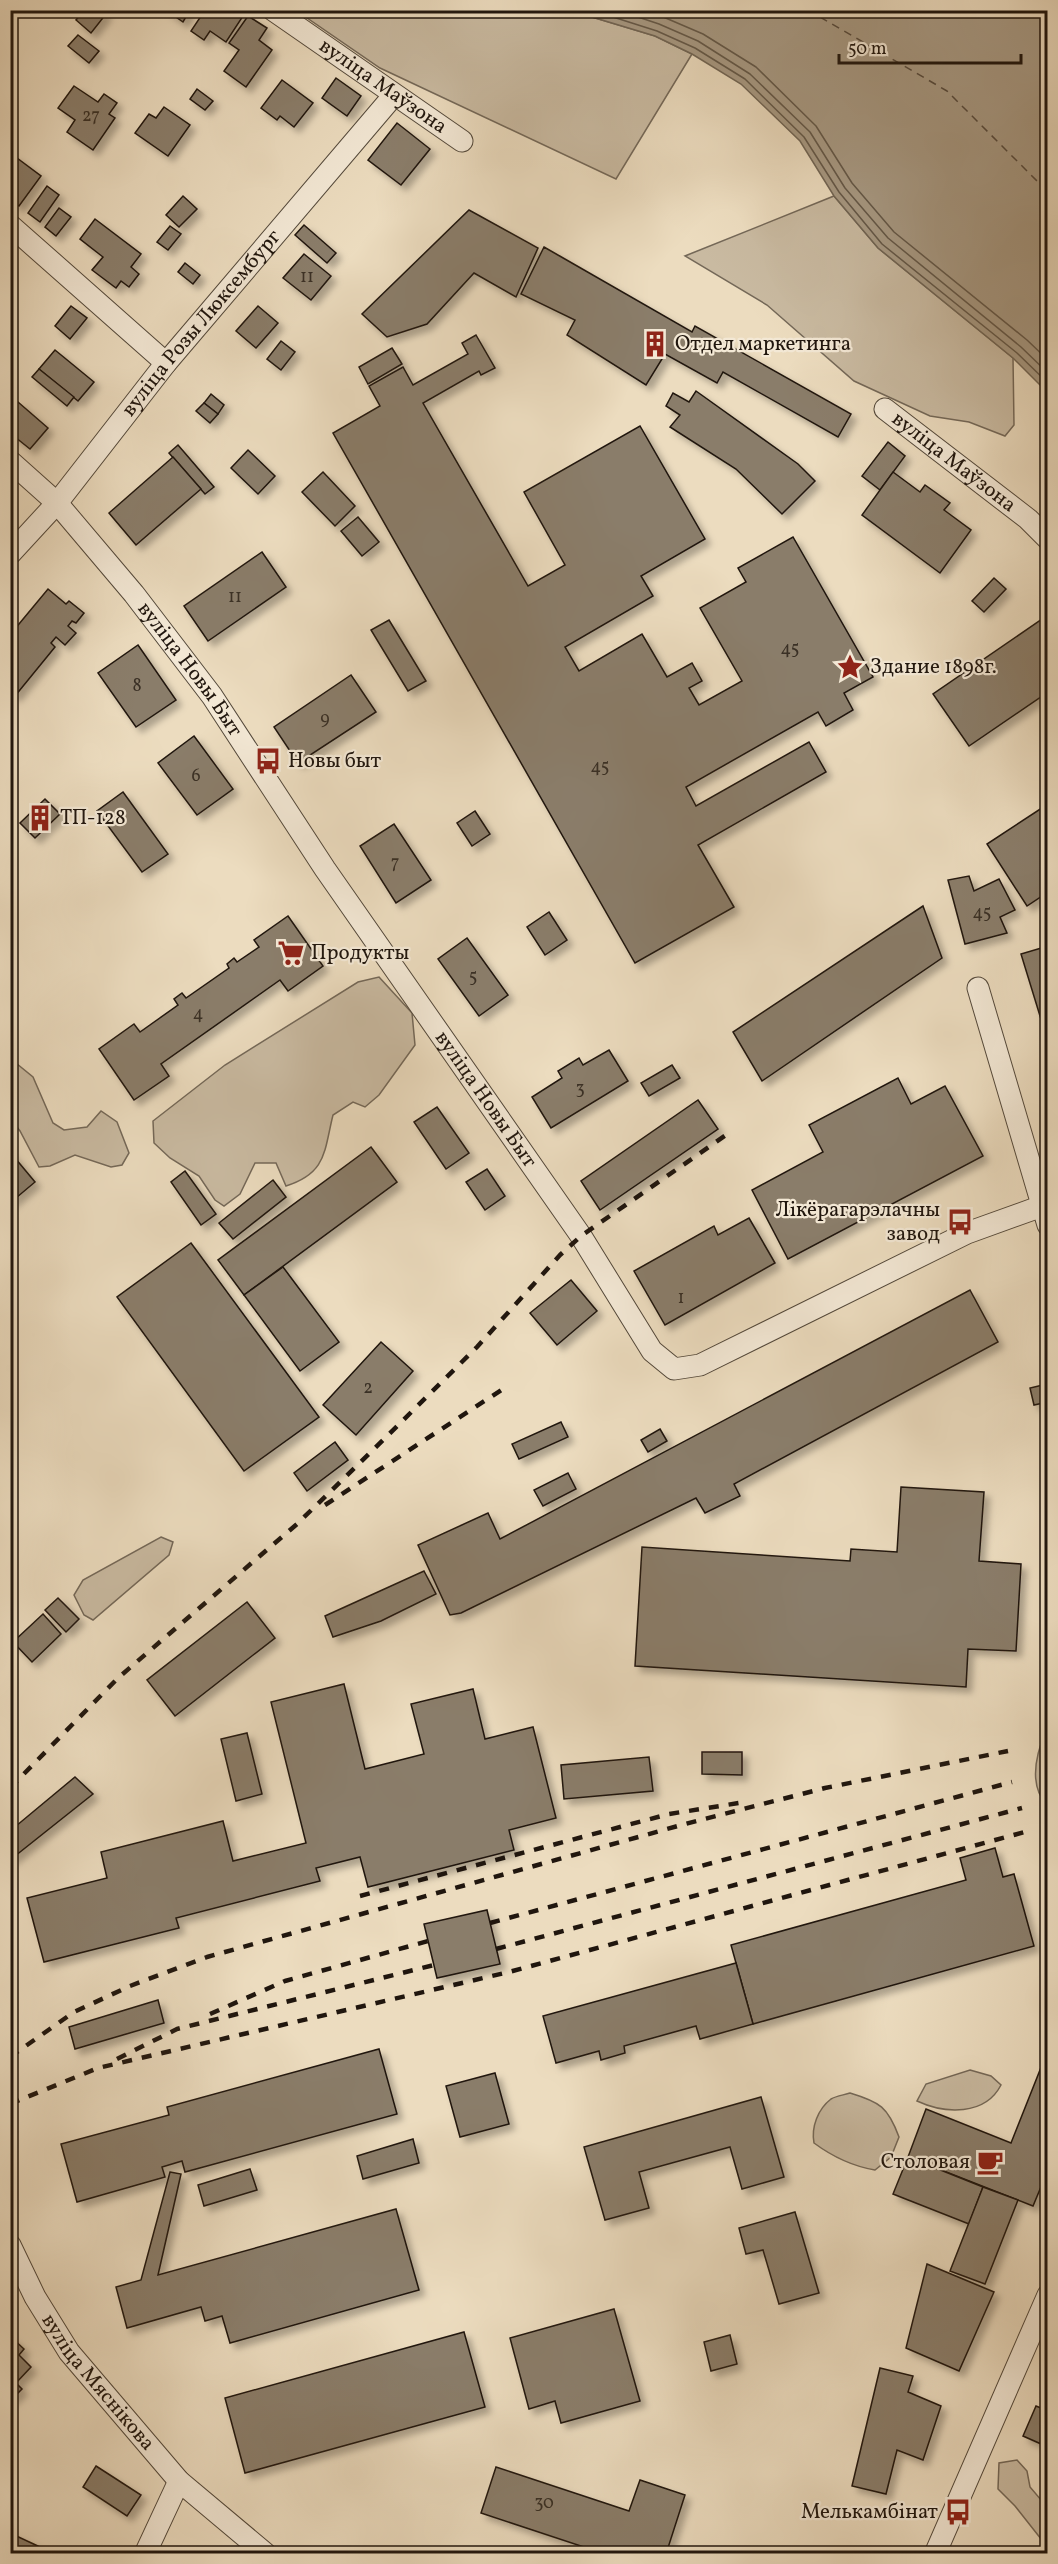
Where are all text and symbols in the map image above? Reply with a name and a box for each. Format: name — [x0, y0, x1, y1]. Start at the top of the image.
scale bar — [839, 27, 1020, 65]
street label: вуліца Маўзона — [313, 32, 453, 141]
text: 50 m — [848, 37, 887, 62]
house number: 27 — [82, 104, 100, 129]
street label: вуліца Розы Люксембург — [115, 223, 288, 423]
house number: 11 — [300, 265, 314, 290]
building icon: Отдел маркетинга — [640, 329, 670, 359]
place label: Отдел маркетинга — [675, 330, 851, 359]
street label: вуліца Маўзона — [886, 405, 1022, 519]
house number: 11 — [228, 585, 242, 610]
street label: вуліца Новы Быт — [131, 596, 249, 743]
house number: 45 — [781, 637, 799, 662]
place icon: Здание 1898г. — [835, 652, 865, 682]
place label: Здание 1898г. — [870, 653, 997, 682]
house number: 8 — [132, 674, 142, 699]
house number: 9 — [320, 707, 330, 732]
bus stop icon: Новы быт — [253, 746, 283, 776]
place label: Новы быт — [288, 747, 381, 776]
house number: 45 — [591, 755, 609, 780]
house number: 6 — [191, 764, 201, 789]
building icon: ТП-128 — [25, 803, 55, 833]
place label: ТП-128 — [60, 804, 126, 833]
house number: 7 — [391, 851, 399, 876]
house number: 45 — [973, 901, 991, 926]
supermarket icon: Продукты — [276, 938, 306, 968]
place label: Продукты — [311, 939, 410, 968]
house number: 5 — [469, 965, 477, 990]
house number: 4 — [193, 1002, 203, 1027]
street label: вуліца Новы Быт — [428, 1025, 544, 1174]
house number: 3 — [575, 1077, 585, 1102]
place label: Лікёрагарэлачны завод — [776, 1196, 940, 1249]
bus stop icon: Лікёрагарэлачны завод — [945, 1207, 975, 1237]
house number: 1 — [678, 1286, 684, 1311]
house number: 2 — [363, 1376, 373, 1401]
cafe icon: Столовая — [975, 2147, 1005, 2177]
place label: Столовая — [881, 2148, 970, 2177]
street label: вуліца Мяснікова — [34, 2308, 162, 2457]
house number: 30 — [534, 2491, 554, 2516]
bus stop icon: Мелькамбінат — [943, 2497, 973, 2527]
place label: Мелькамбінат — [801, 2498, 938, 2527]

